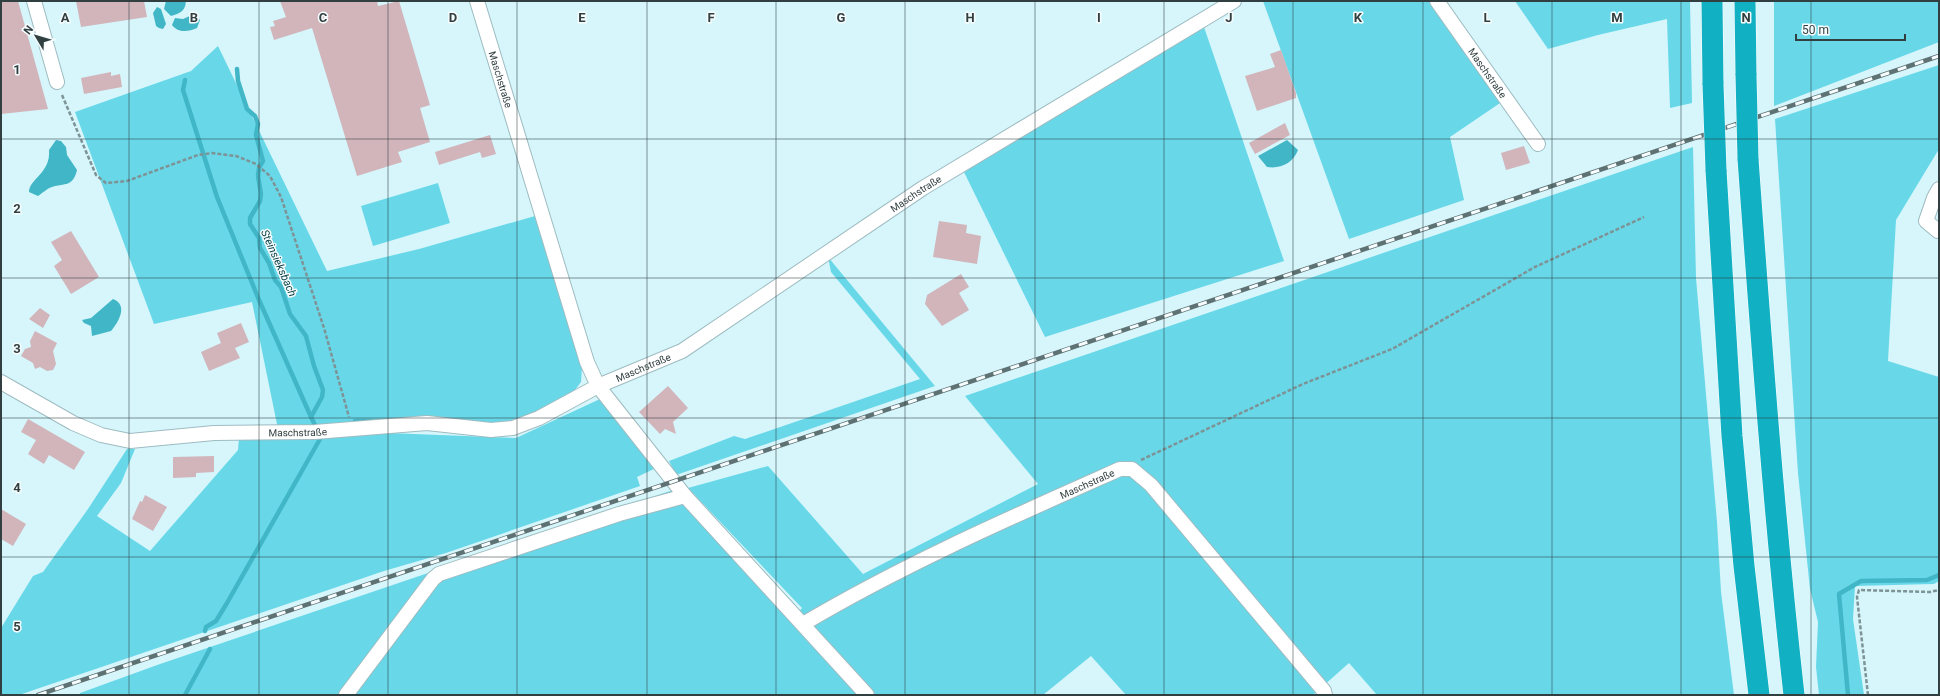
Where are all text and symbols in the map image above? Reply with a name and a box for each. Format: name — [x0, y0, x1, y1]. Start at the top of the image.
text: A — [61, 10, 70, 25]
text: B — [190, 10, 198, 25]
text: C — [319, 10, 328, 25]
text: D — [449, 10, 457, 25]
text: E — [578, 10, 586, 25]
text: F — [707, 10, 715, 25]
text: G — [837, 10, 846, 25]
text: H — [965, 10, 975, 25]
text: I — [1097, 10, 1101, 25]
text: J — [1225, 10, 1233, 25]
text: K — [1354, 10, 1363, 25]
text: L — [1483, 10, 1491, 25]
text: M — [1611, 10, 1623, 25]
text: N — [1741, 10, 1751, 25]
north arrow — [16, 16, 56, 56]
scale bar — [1796, 16, 1905, 42]
text: N — [21, 23, 36, 37]
text: 50 m — [1802, 23, 1829, 37]
street label: Maschstraße — [1466, 46, 1509, 100]
street label: Maschstraße — [487, 50, 514, 109]
text: 1 — [13, 62, 21, 77]
street label: Maschstraße — [888, 173, 943, 214]
text: 2 — [13, 201, 21, 216]
water label: Steinsieksbach — [258, 228, 299, 299]
text: 3 — [13, 341, 21, 356]
street label: Maschstraße — [614, 351, 672, 384]
street label: Maschstraße — [268, 426, 327, 438]
street label: Maschstraße — [1058, 467, 1116, 501]
text: 4 — [13, 480, 21, 495]
text: 5 — [13, 619, 21, 634]

